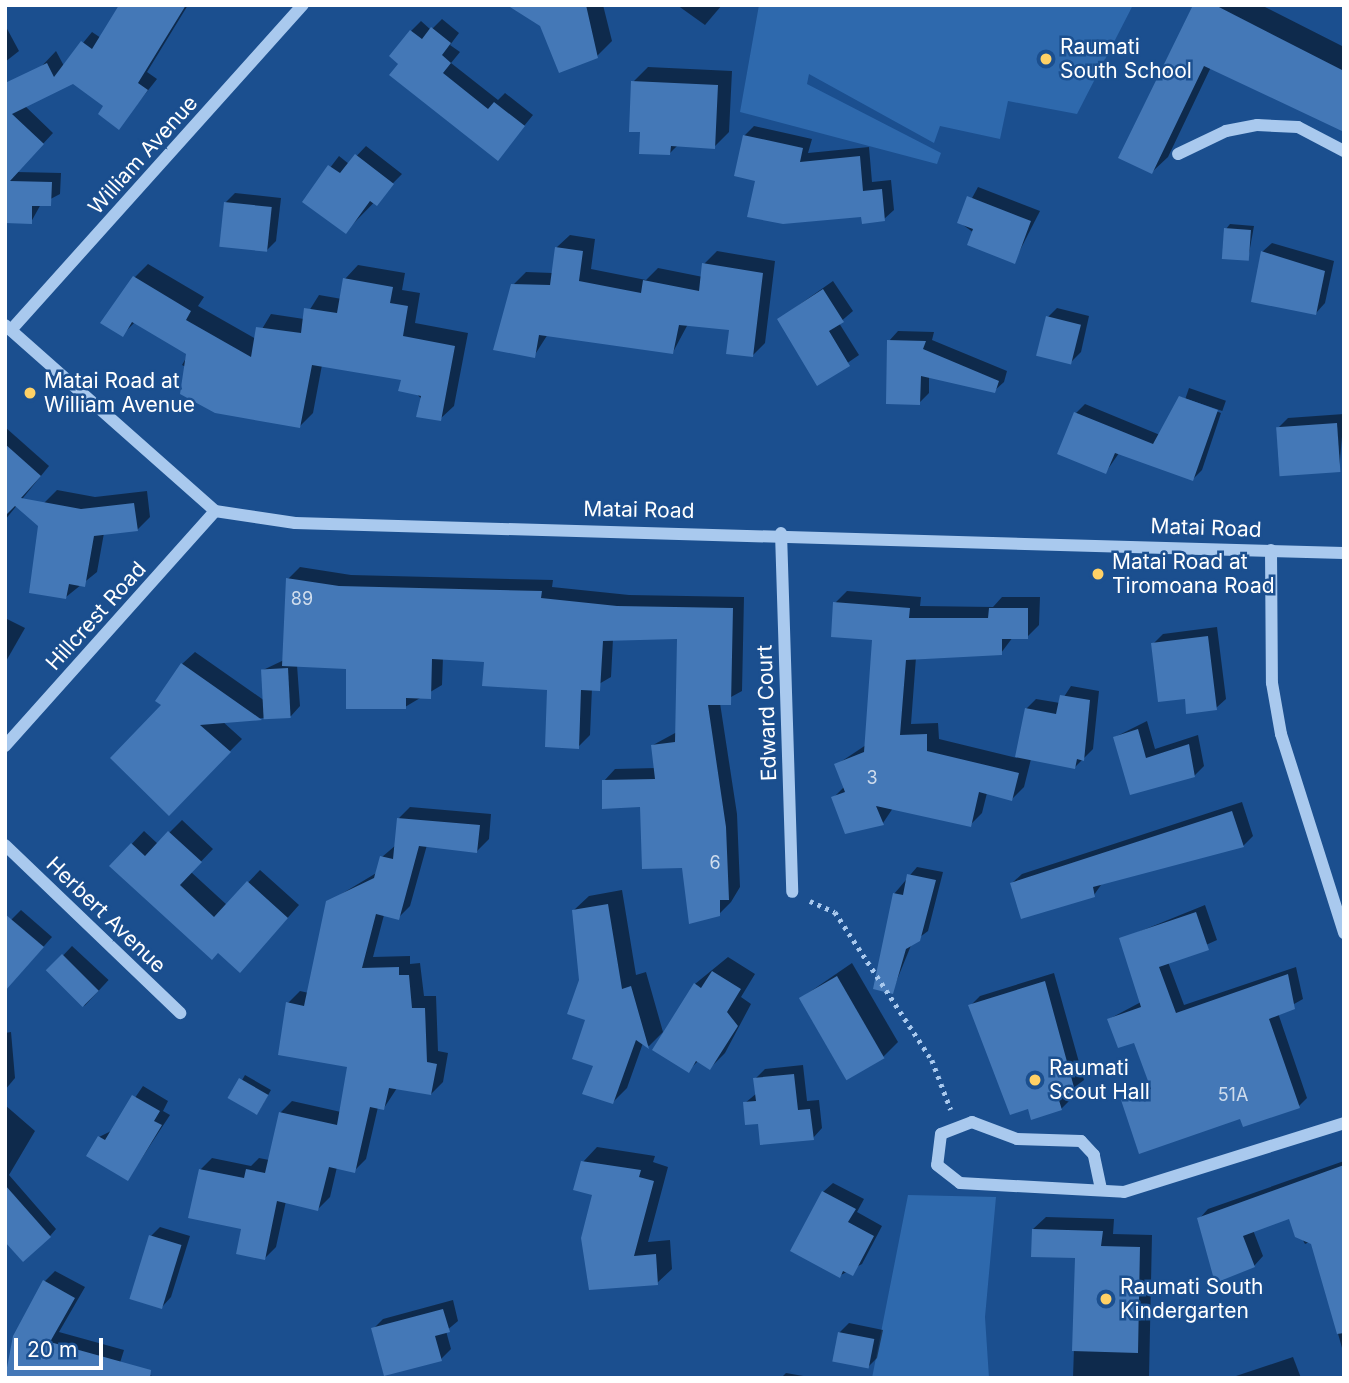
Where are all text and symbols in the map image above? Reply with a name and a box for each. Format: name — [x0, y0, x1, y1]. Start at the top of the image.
place label: Raumati South School — [1060, 34, 1192, 84]
marker: Raumati South School — [1038, 51, 1054, 67]
street label: William Avenue — [83, 90, 203, 220]
place label: Matai Road at William Avenue — [44, 368, 195, 418]
marker: Matai Road at William Avenue — [22, 385, 38, 401]
street label: Matai Road — [583, 496, 695, 524]
street label: Matai Road — [1150, 513, 1262, 543]
place label: Matai Road at Tiromoana Road — [1112, 549, 1275, 599]
street label: Hillcrest Road — [41, 557, 151, 675]
marker: Matai Road at Tiromoana Road — [1090, 566, 1106, 582]
house number: 89 — [291, 588, 313, 610]
street label: Edward Court — [752, 644, 782, 782]
house number: 3 — [866, 767, 878, 789]
street label: Herbert Avenue — [41, 852, 171, 978]
house number: 6 — [709, 852, 721, 874]
place label: Raumati Scout Hall — [1049, 1055, 1150, 1105]
marker: Raumati Scout Hall — [1027, 1072, 1043, 1088]
house number: 51A — [1218, 1084, 1248, 1106]
place label: Raumati South Kindergarten — [1120, 1274, 1263, 1324]
marker: Raumati South Kindergarten — [1098, 1291, 1114, 1307]
scale bar — [18, 1324, 107, 1368]
text: 20 m — [27, 1337, 77, 1362]

